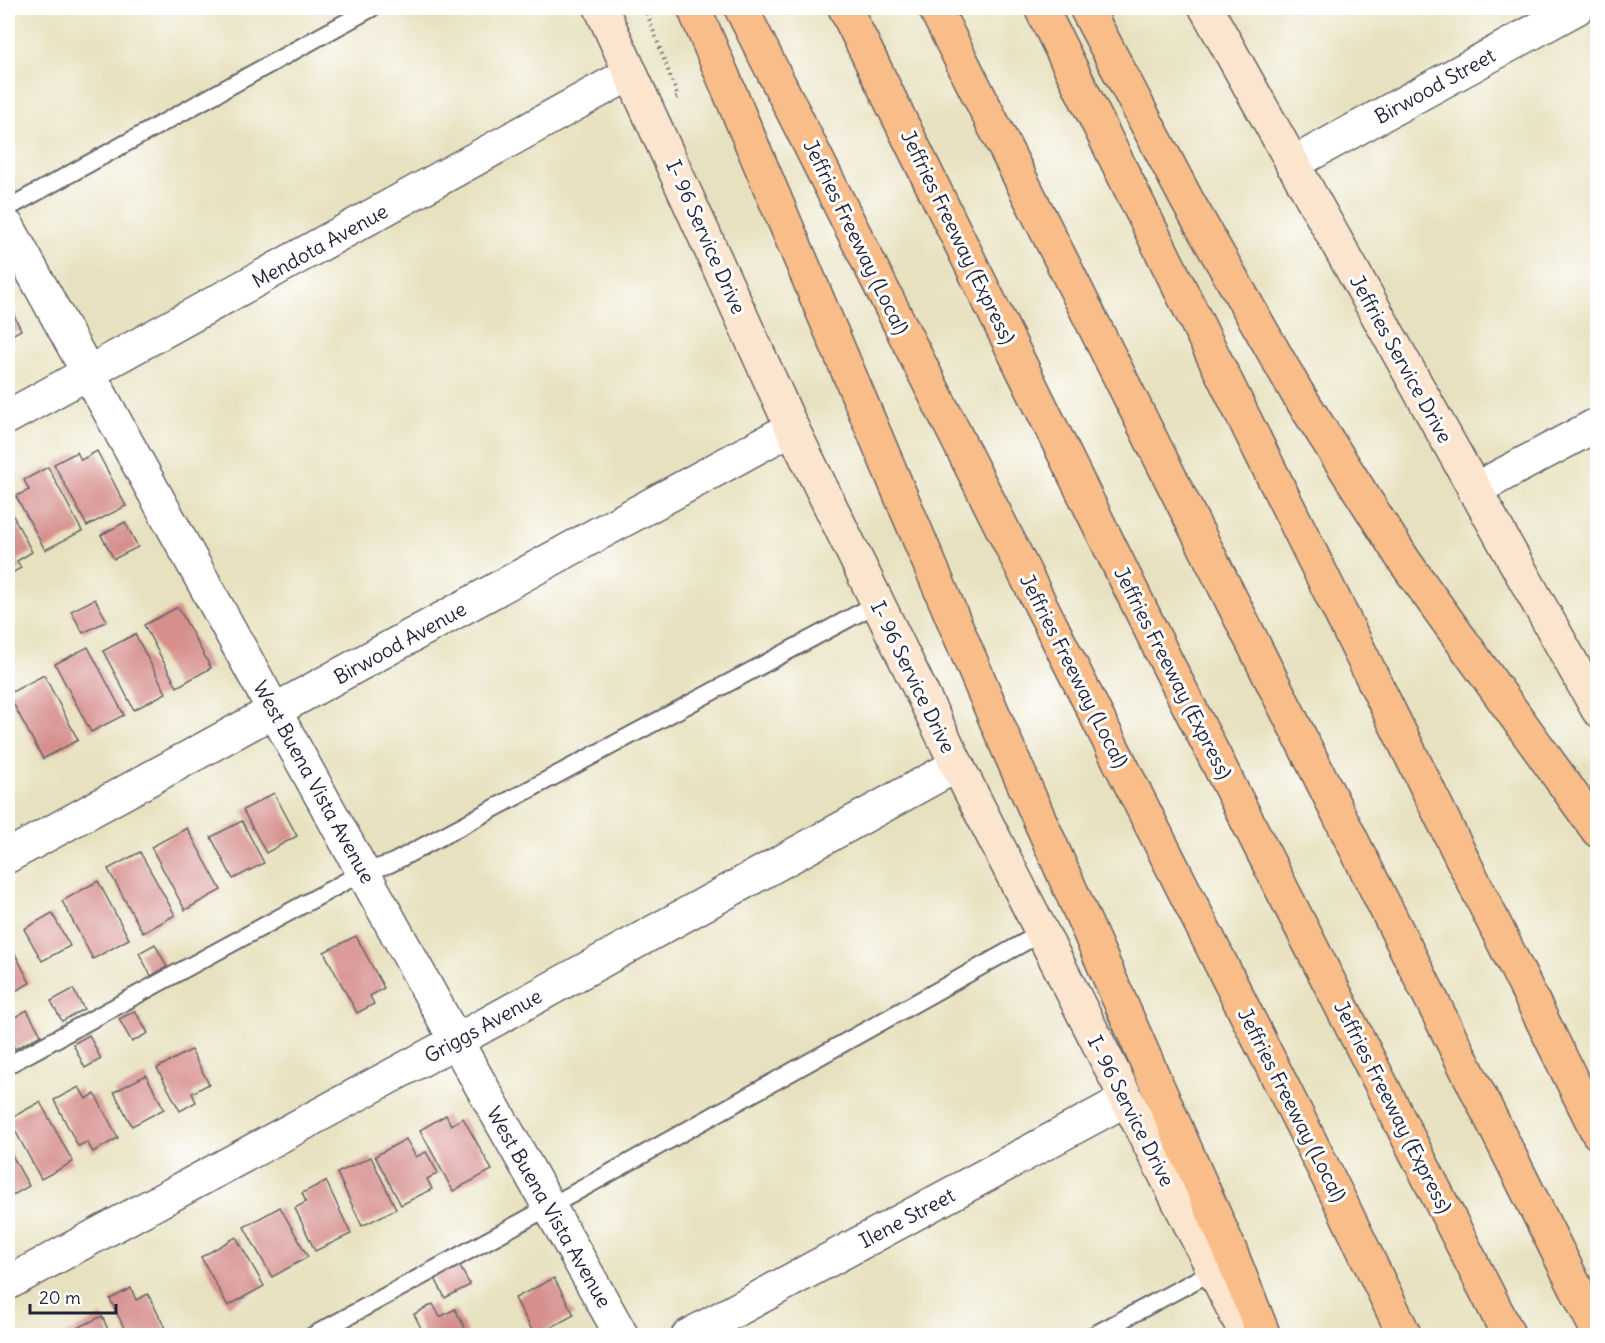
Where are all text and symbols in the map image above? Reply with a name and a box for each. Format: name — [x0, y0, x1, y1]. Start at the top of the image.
street label: Birwood Street — [1370, 42, 1500, 129]
street label: Jeffries Freeway (Express) — [896, 126, 1021, 348]
street label: Jeffries Freeway (Local) — [798, 135, 915, 338]
street label: I- 96 Service Drive — [661, 156, 752, 318]
street label: Mendota Avenue — [248, 198, 392, 293]
street label: Jeffries Service Drive — [1345, 270, 1458, 447]
street label: Jeffries Freeway (Express) — [1109, 562, 1238, 783]
street label: Jeffries Freeway (Local) — [1015, 570, 1134, 772]
street label: Birwood Avenue — [329, 596, 470, 689]
street label: I- 96 Service Drive — [866, 597, 961, 757]
street label: West Buena Vista Avenue — [248, 676, 381, 888]
street label: Griggs Avenue — [420, 983, 546, 1068]
street label: Jeffries Freeway (Express) — [1329, 996, 1458, 1217]
street label: Jeffries Freeway (Local) — [1233, 1004, 1352, 1206]
street label: I- 96 Service Drive — [1083, 1031, 1180, 1190]
street label: West Buena Vista Avenue — [482, 1102, 617, 1312]
street label: Ilene Street — [855, 1182, 959, 1253]
scale bar — [30, 1277, 116, 1315]
text: 20 m — [39, 1286, 81, 1309]

